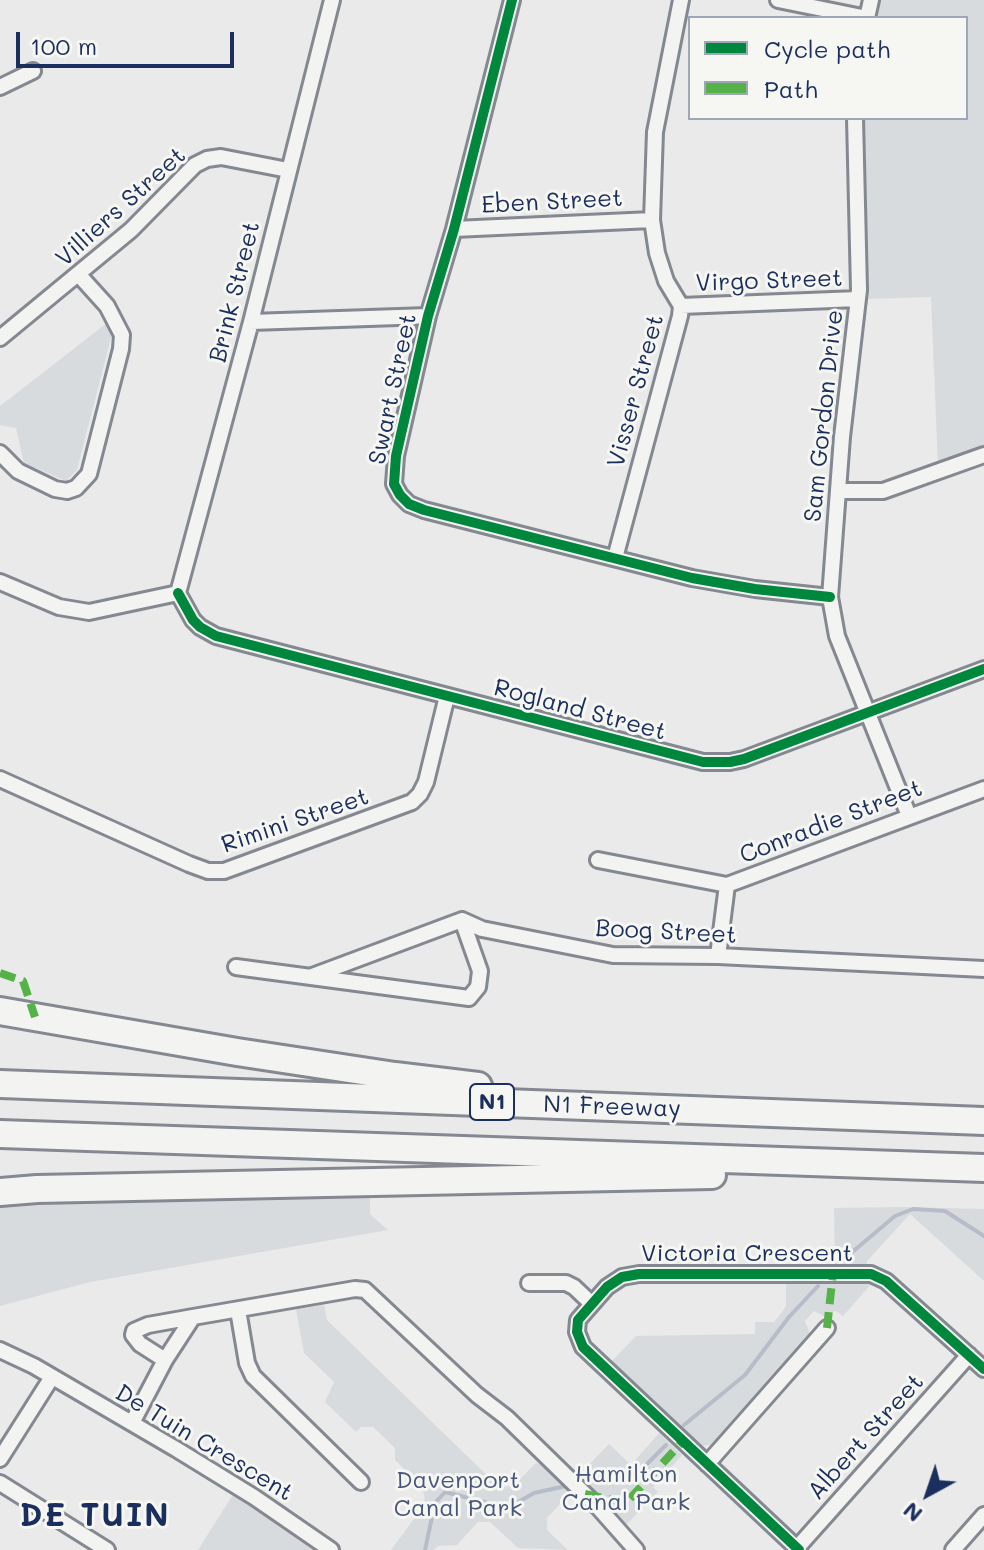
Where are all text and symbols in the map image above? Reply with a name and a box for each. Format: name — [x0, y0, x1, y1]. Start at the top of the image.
scale bar — [20, 16, 238, 66]
legend — [688, 16, 968, 120]
text: 100 m — [30, 30, 97, 61]
text: Cycle path — [764, 33, 890, 64]
text: Path — [764, 73, 818, 104]
street label: Villiers Street — [50, 141, 192, 273]
street label: Eben Street — [481, 184, 623, 220]
street label: Brink Street — [204, 218, 266, 366]
street label: Virgo Street — [695, 264, 843, 298]
street label: Sam Gordon Drive — [799, 308, 849, 524]
street label: Swart Street — [363, 311, 423, 467]
street label: Visser Street — [602, 311, 670, 471]
street label: Rogland Street — [491, 673, 669, 747]
street label: Conradie Street — [736, 774, 926, 870]
street label: Rimini Street — [218, 782, 372, 860]
street label: Boog Street — [595, 914, 737, 950]
road number: N1 — [470, 1084, 514, 1120]
street label: N1 Freeway — [543, 1090, 681, 1124]
street label: Victoria Crescent — [641, 1240, 853, 1268]
street label: Albert Street — [802, 1368, 930, 1506]
street label: De Tuin Crescent — [110, 1379, 298, 1507]
north arrow — [888, 1454, 968, 1534]
park label: Hamilton Canal Park — [562, 1461, 690, 1517]
park label: Davenport Canal Park — [394, 1467, 522, 1523]
text: N — [897, 1496, 928, 1529]
district label: DE TUIN — [20, 1497, 170, 1535]

